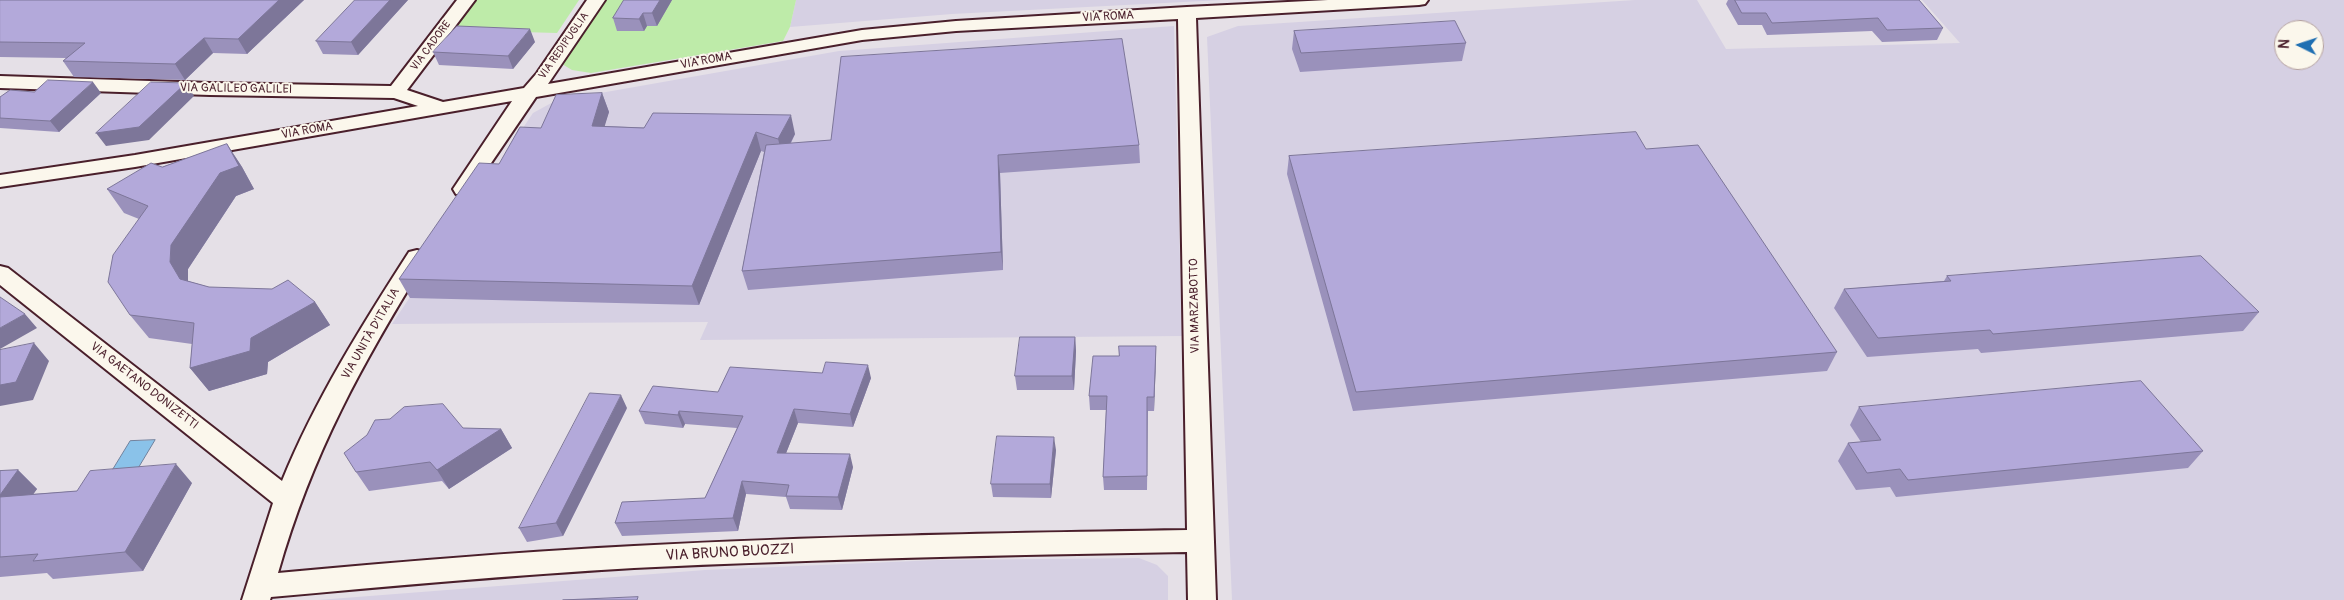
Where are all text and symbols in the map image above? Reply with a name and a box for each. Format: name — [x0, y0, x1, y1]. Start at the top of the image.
street label: VIA ROMA — [1082, 8, 1134, 26]
street label: VIA REDIPUGLIA — [536, 10, 592, 82]
street label: VIA CADORE — [408, 18, 454, 74]
north arrow — [2274, 20, 2324, 70]
text: N — [2276, 39, 2293, 49]
street label: VIA ROMA — [679, 49, 733, 73]
street label: VIA GALILEO GALILEI — [180, 81, 292, 97]
street label: VIA ROMA — [280, 119, 334, 143]
street label: VIA MARZABOTTO — [1187, 258, 1203, 354]
street label: VIA UNITÀ D'ITALIA — [339, 286, 403, 382]
street label: VIA GAETANO DONIZETTI — [87, 339, 201, 433]
street label: VIA BRUNO BUOZZI — [665, 541, 795, 565]

